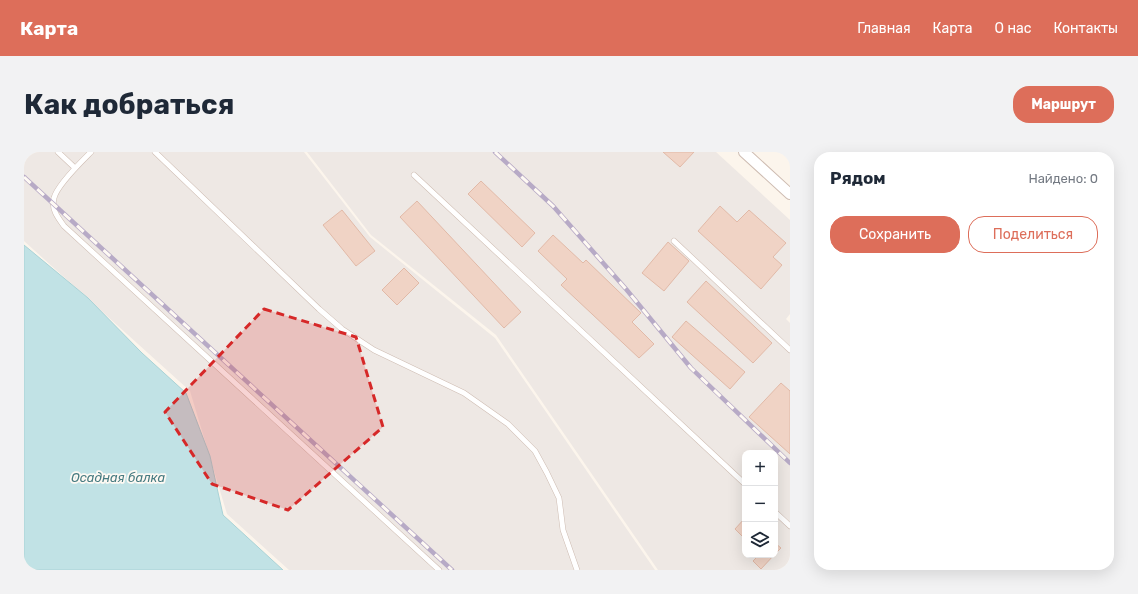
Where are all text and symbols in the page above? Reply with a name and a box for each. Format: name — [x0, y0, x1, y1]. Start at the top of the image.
text: Карта — [20, 17, 78, 40]
text: Главная — [857, 20, 911, 37]
text: Карта — [933, 20, 973, 37]
text: О нас — [995, 20, 1031, 37]
text: Контакты — [1053, 20, 1118, 37]
button: Маршрут — [1013, 86, 1114, 123]
text: Как добраться — [24, 88, 234, 121]
text: Рядом — [830, 168, 886, 188]
text: Найдено: 0 — [1028, 171, 1098, 186]
button: Сохранить — [830, 216, 960, 253]
button: Поделиться — [968, 216, 1098, 253]
map controls — [742, 450, 778, 558]
button: + — [742, 450, 778, 486]
water label: Осадная балка — [71, 470, 165, 485]
button: − — [742, 486, 778, 522]
button: layers — [742, 522, 778, 558]

